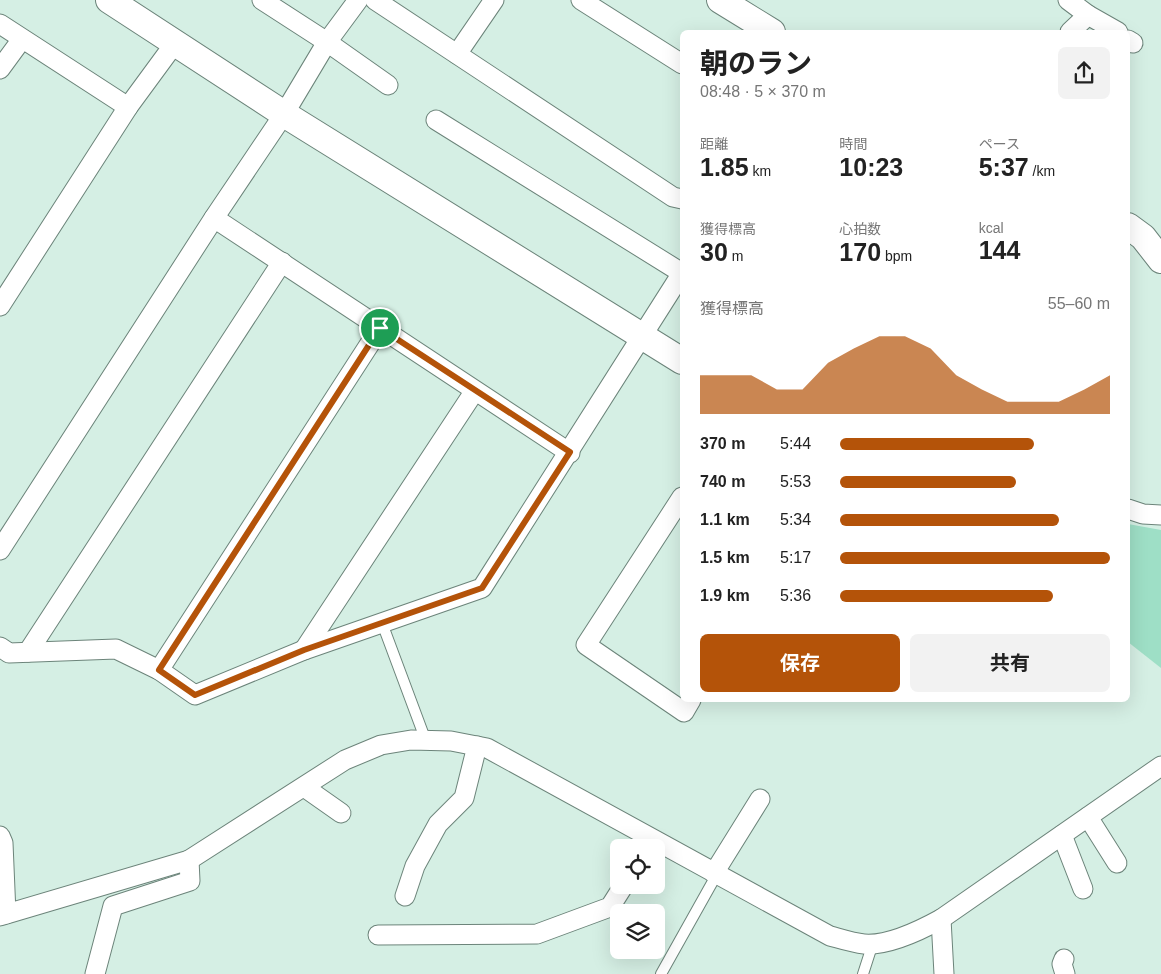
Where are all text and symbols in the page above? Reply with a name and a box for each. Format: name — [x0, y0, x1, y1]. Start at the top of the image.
button: share — [1058, 47, 1110, 99]
text: 朝のラン — [700, 48, 812, 79]
text: 08:48 · 5 × 370 m — [700, 83, 826, 100]
text: 距離 — [700, 136, 728, 152]
text: 時間 — [839, 136, 867, 152]
text: ペース — [979, 136, 1020, 152]
text: 1.85 — [700, 153, 749, 181]
text: 10:23 — [839, 153, 903, 181]
text: 5:37 — [979, 153, 1029, 181]
text: km — [749, 163, 771, 179]
text: /km — [1029, 163, 1055, 179]
text: kcal — [979, 220, 1004, 236]
text: 獲得標高 — [700, 221, 756, 237]
text: 心拍数 — [839, 221, 881, 237]
text: 144 — [979, 236, 1020, 264]
text: 30 — [700, 238, 728, 266]
text: 170 — [839, 238, 881, 266]
text: m — [728, 248, 743, 264]
text: bpm — [881, 248, 912, 264]
text: 55–60 m — [1048, 295, 1110, 312]
text: 獲得標高 — [700, 300, 764, 317]
pin — [359, 307, 401, 349]
icon: arrive — [366, 314, 394, 342]
text: 370 m — [700, 435, 745, 452]
text: 5:44 — [780, 435, 811, 452]
text: 740 m — [700, 473, 745, 490]
text: 5:53 — [780, 473, 811, 490]
text: 1.1 km — [700, 511, 750, 528]
text: 5:34 — [780, 511, 811, 528]
text: 1.5 km — [700, 549, 750, 566]
text: 5:17 — [780, 549, 811, 566]
text: 1.9 km — [700, 587, 750, 604]
text: 5:36 — [780, 587, 811, 604]
button: 保存 — [700, 634, 900, 692]
button: 共有 — [910, 634, 1110, 692]
map controls — [610, 839, 665, 959]
button: locate — [610, 839, 665, 894]
button: layers — [610, 904, 665, 959]

